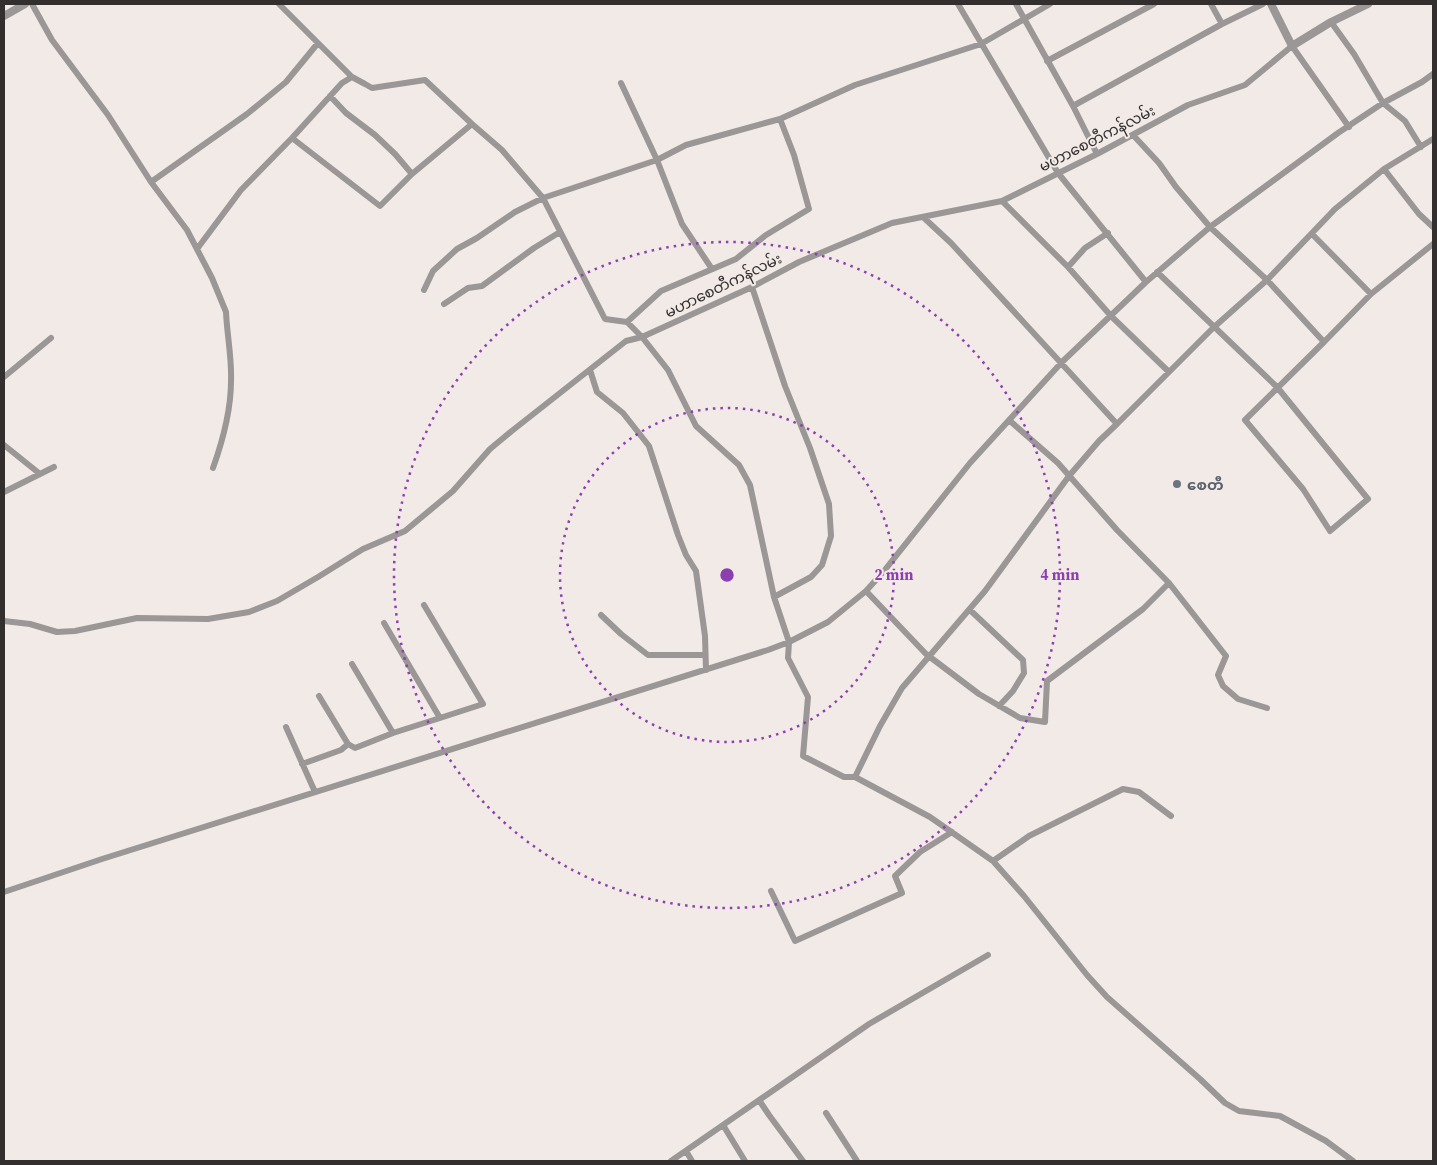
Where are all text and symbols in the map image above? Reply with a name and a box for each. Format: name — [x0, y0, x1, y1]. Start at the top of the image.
street label: မဟာစေတီကန်လမ်း — [1035, 100, 1160, 178]
street label: မဟာစေတီကန်လမ်း — [661, 248, 786, 324]
place label: စေတီ — [1187, 474, 1224, 495]
marker: စေတီ — [1171, 478, 1183, 490]
text: 2 min — [875, 564, 913, 585]
text: 4 min — [1041, 564, 1079, 585]
centre of rings — [718, 566, 736, 584]

